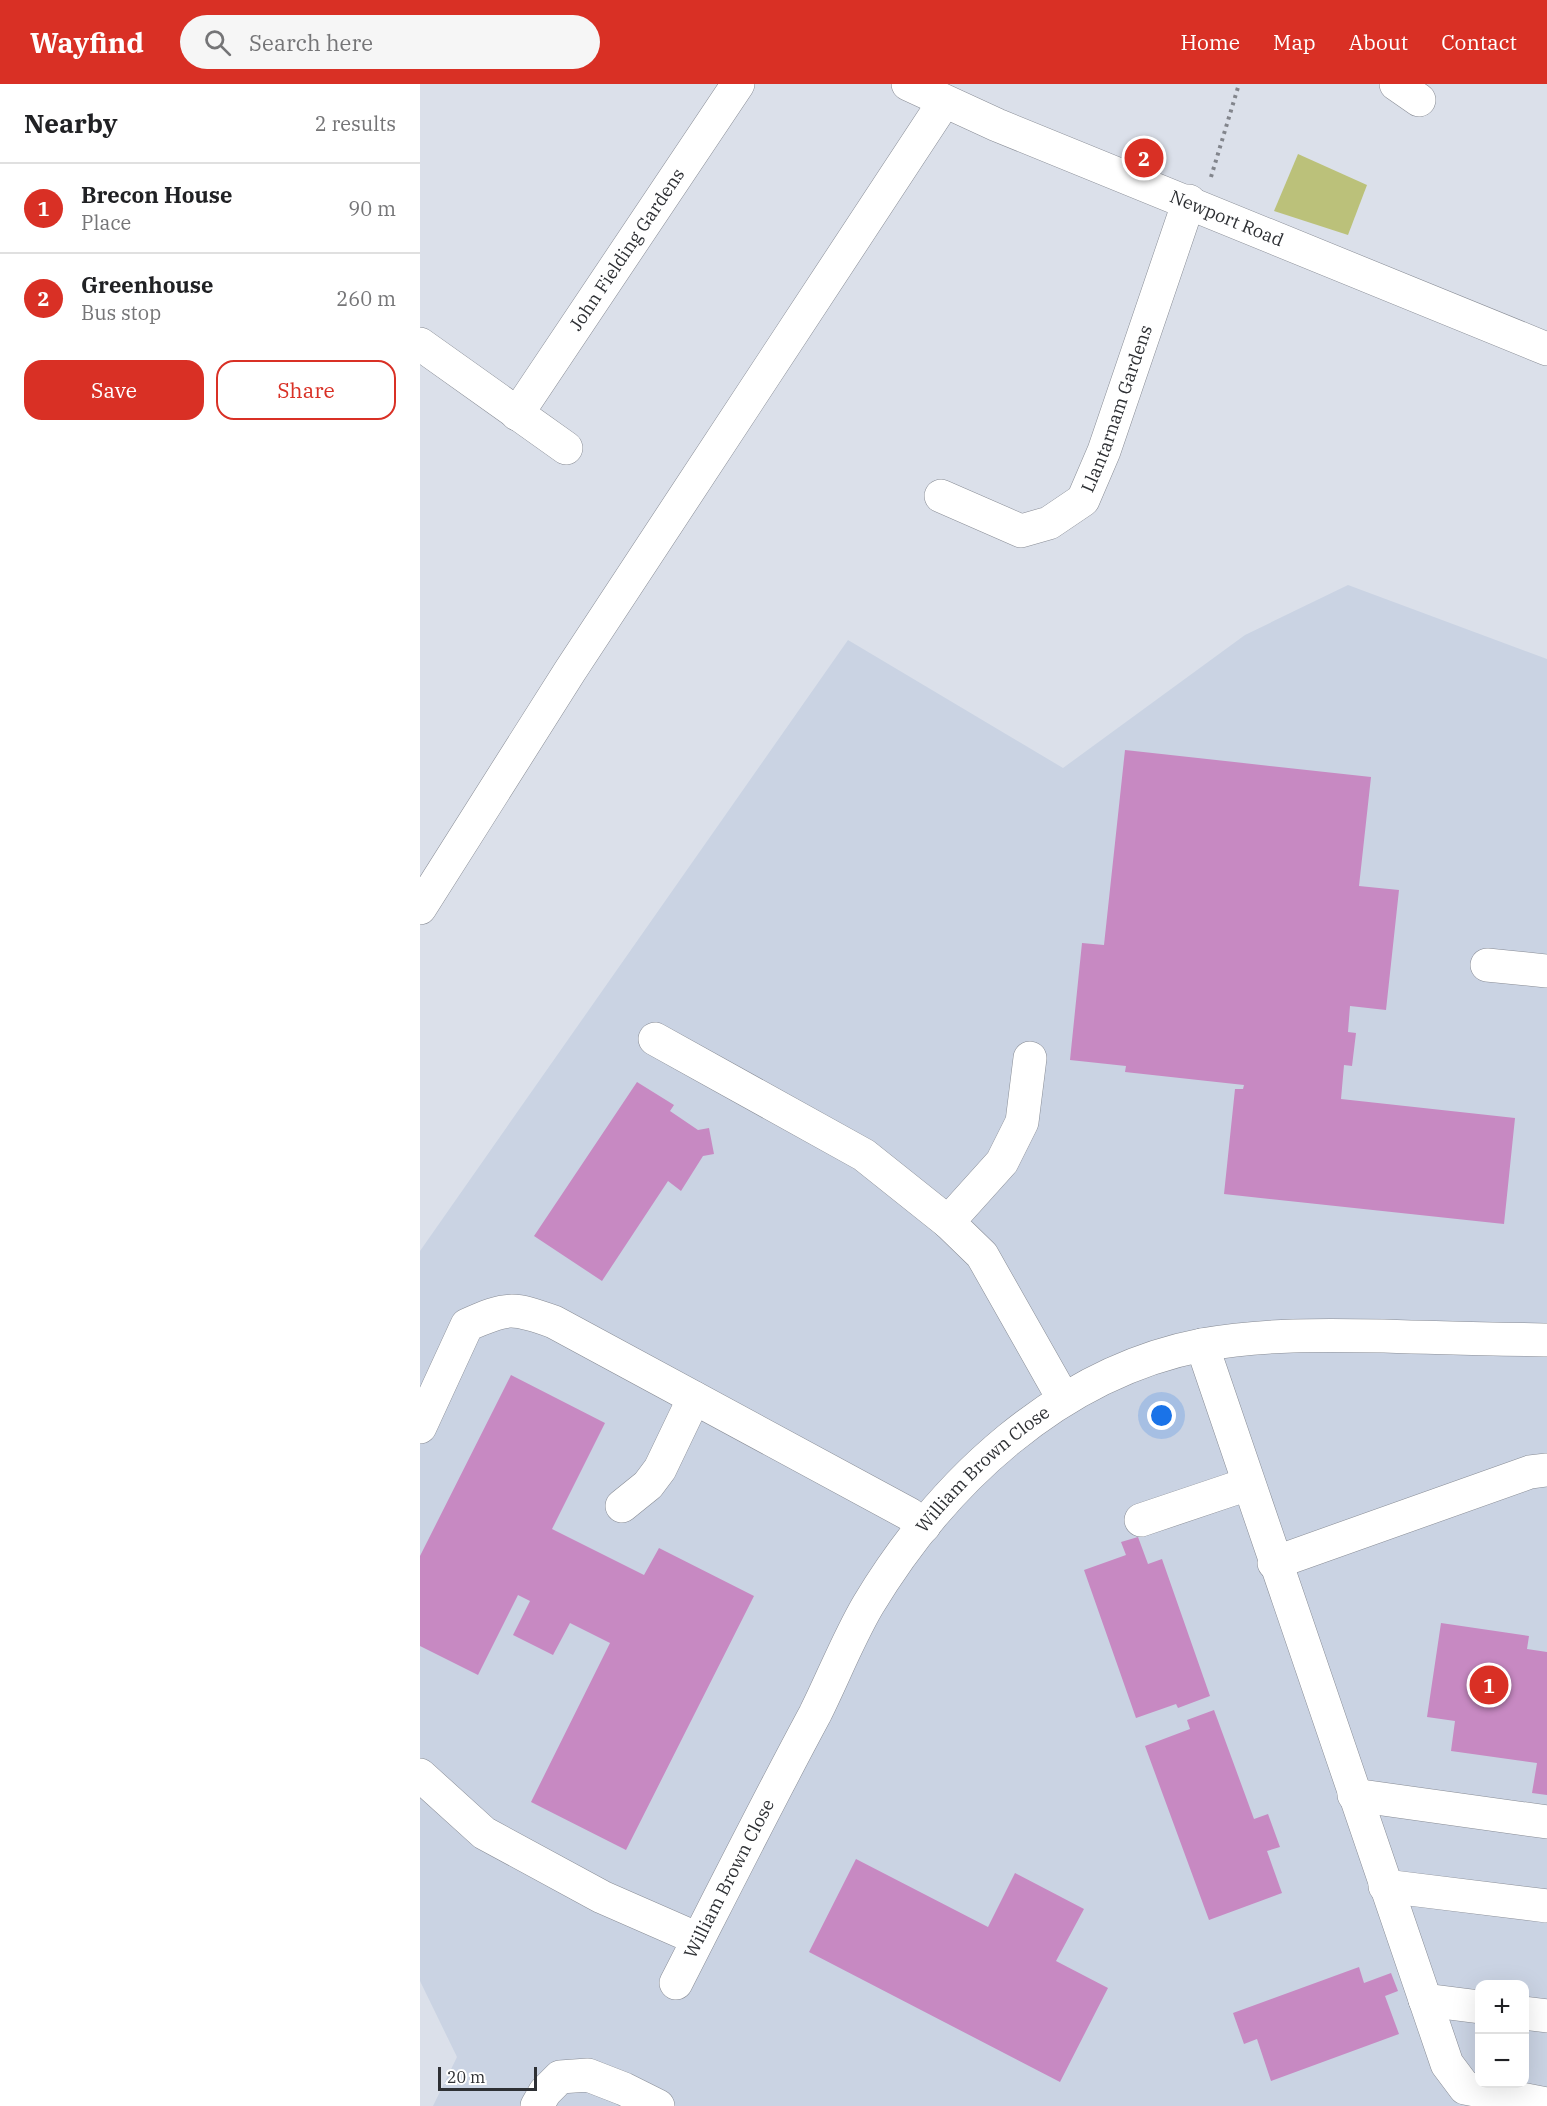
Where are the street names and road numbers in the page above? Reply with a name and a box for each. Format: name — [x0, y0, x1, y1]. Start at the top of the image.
street label: John Fielding Gardens — [564, 164, 689, 335]
street label: Newport Road — [1167, 185, 1287, 251]
street label: Llantarnam Gardens — [1076, 322, 1157, 496]
street label: William Brown Close — [910, 1400, 1054, 1537]
street label: William Brown Close — [679, 1795, 779, 1962]

